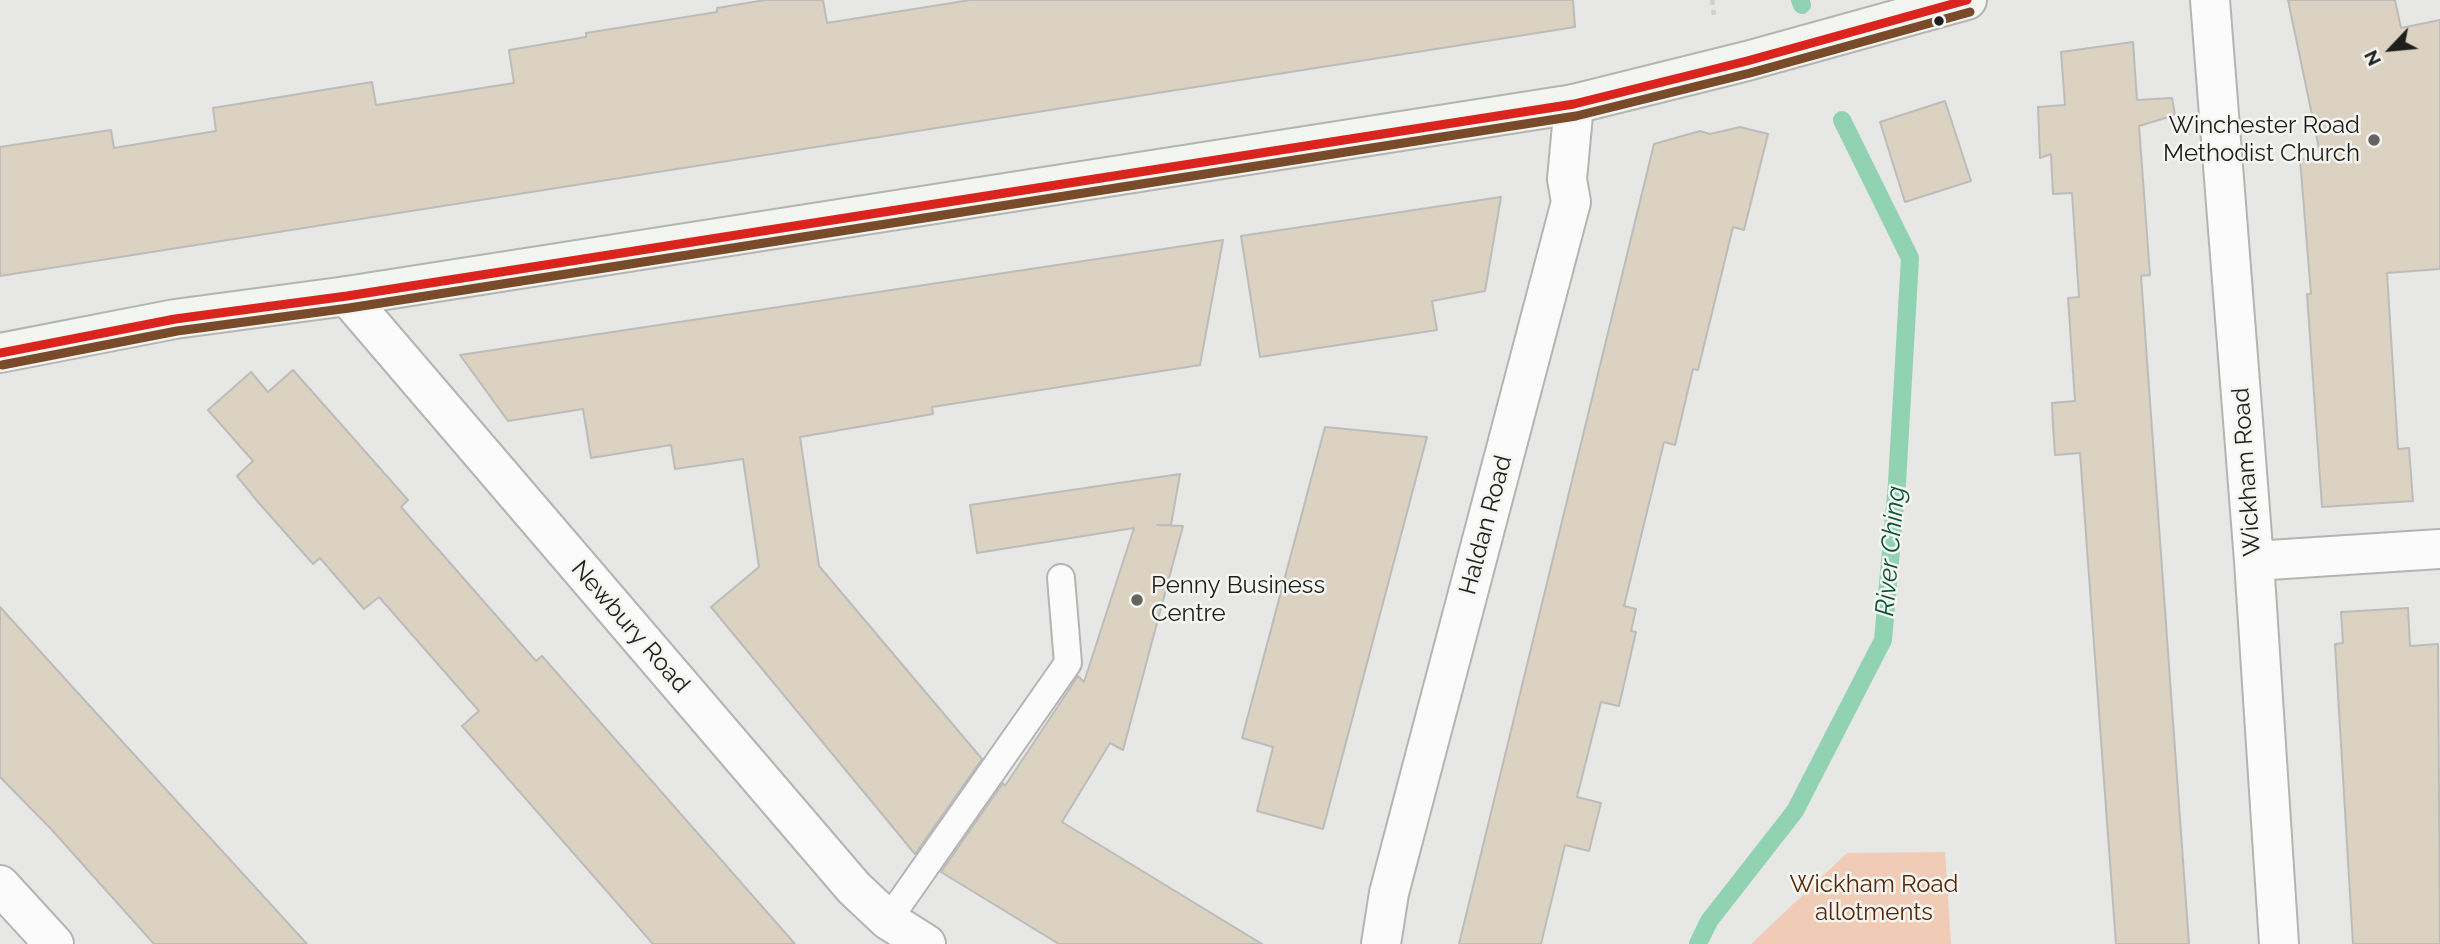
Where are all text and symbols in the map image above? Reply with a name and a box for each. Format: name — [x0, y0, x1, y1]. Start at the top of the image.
unlabelled marker — [1932, 14, 1946, 28]
north arrow — [2356, 14, 2426, 84]
text: N — [2359, 47, 2385, 70]
place label: Winchester Road Methodist Church — [2163, 112, 2360, 168]
marker: Winchester Road Methodist Church — [2366, 132, 2382, 148]
street label: Wickham Road — [2227, 387, 2267, 557]
street label: Haldan Road — [1454, 452, 1518, 598]
water label: River Ching — [1870, 485, 1912, 617]
street label: Newbury Road — [565, 555, 695, 699]
place label: Penny Business Centre — [1151, 572, 1325, 628]
marker: Penny Business Centre — [1129, 592, 1145, 608]
park label: Wickham Road allotments — [1789, 871, 1959, 927]

